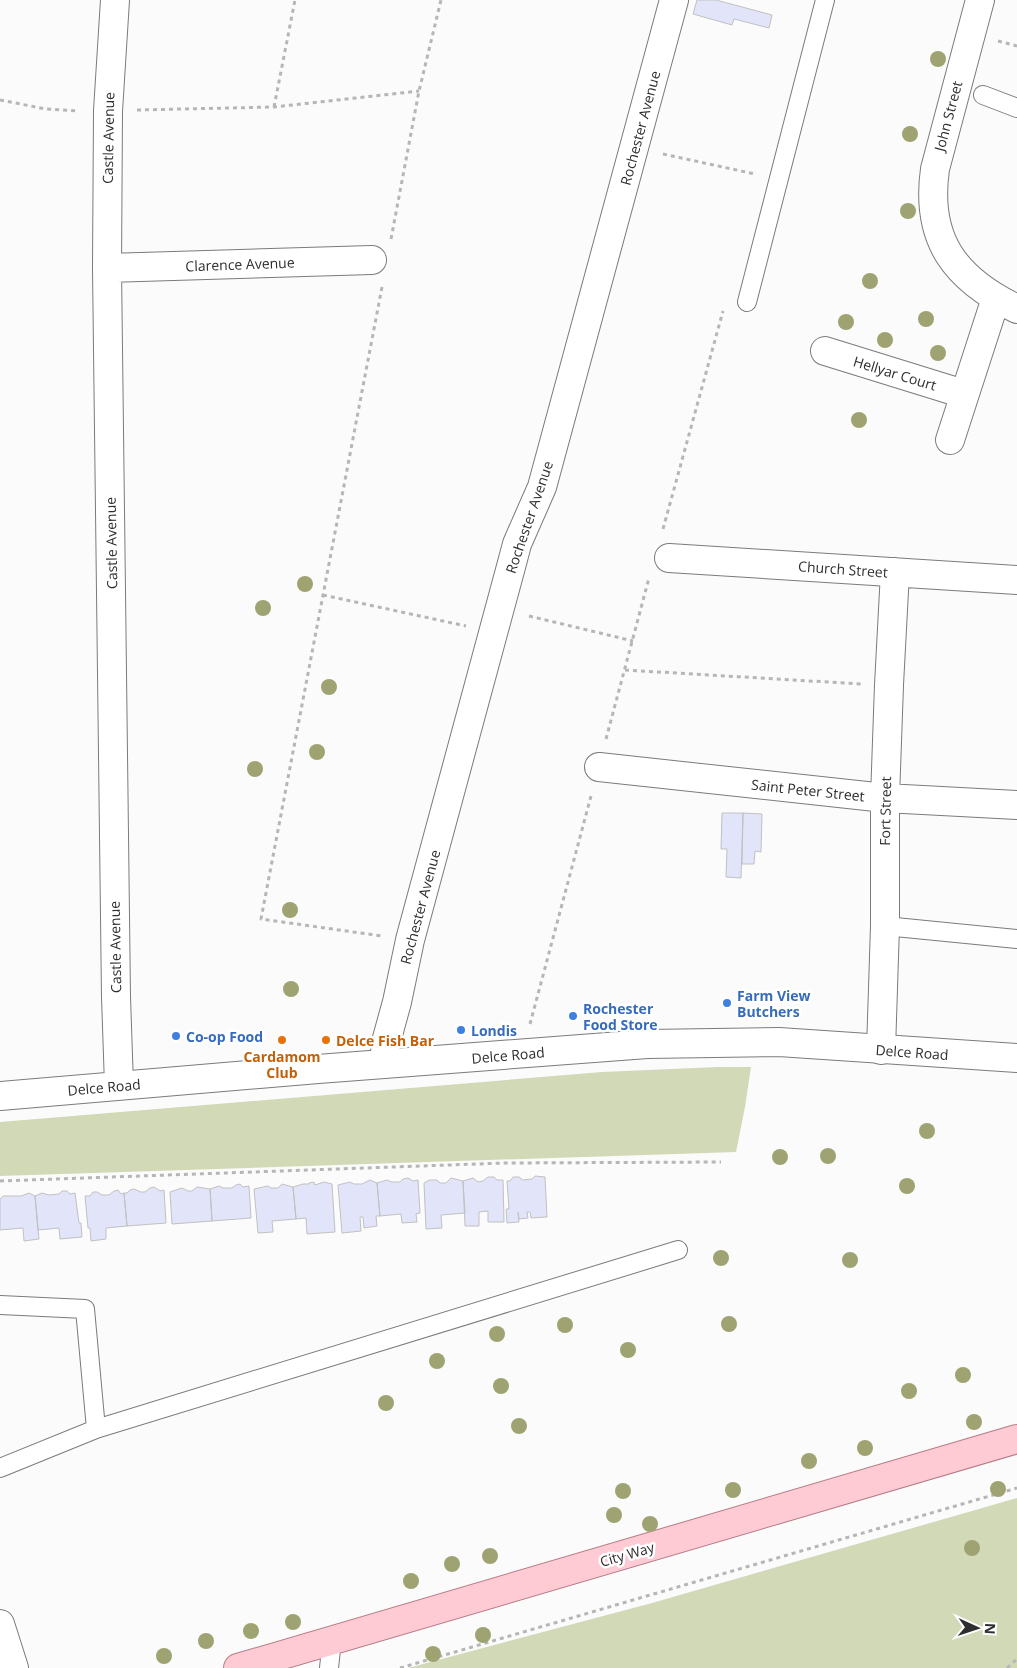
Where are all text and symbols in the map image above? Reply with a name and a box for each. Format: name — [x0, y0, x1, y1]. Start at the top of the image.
street label: Rochester Avenue — [616, 68, 664, 187]
street label: John Street — [929, 79, 967, 155]
street label: Castle Avenue — [98, 92, 118, 184]
street label: Clarence Avenue — [185, 253, 295, 275]
street label: Hellyar Court — [851, 351, 939, 395]
street label: Rochester Avenue — [501, 458, 557, 576]
street label: Castle Avenue — [101, 497, 121, 589]
street label: Church Street — [798, 556, 888, 582]
street label: Saint Peter Street — [750, 775, 866, 805]
street label: Fort Street — [875, 776, 895, 846]
street label: Rochester Avenue — [396, 847, 444, 966]
street label: Castle Avenue — [105, 901, 125, 993]
place label: Farm View Butchers — [737, 986, 811, 1021]
marker: Farm View Butchers — [721, 997, 733, 1009]
place label: Rochester Food Store — [583, 999, 658, 1034]
marker: Rochester Food Store — [567, 1010, 579, 1022]
place label: Londis — [471, 1021, 517, 1040]
marker: Londis — [455, 1024, 467, 1036]
place label: Co-op Food — [186, 1027, 263, 1046]
marker: Co-op Food — [170, 1030, 182, 1042]
place label: Delce Fish Bar — [336, 1031, 435, 1050]
marker: Cardamom Club — [276, 1034, 288, 1046]
marker: Delce Fish Bar — [320, 1034, 332, 1046]
street label: Delce Road — [875, 1040, 949, 1064]
street label: Delce Road — [471, 1042, 545, 1068]
place label: Cardamom Club — [243, 1047, 321, 1082]
street label: Delce Road — [67, 1074, 141, 1100]
street label: City Way — [598, 1537, 657, 1571]
north arrow — [952, 1603, 1002, 1653]
text: N — [981, 1623, 1000, 1635]

